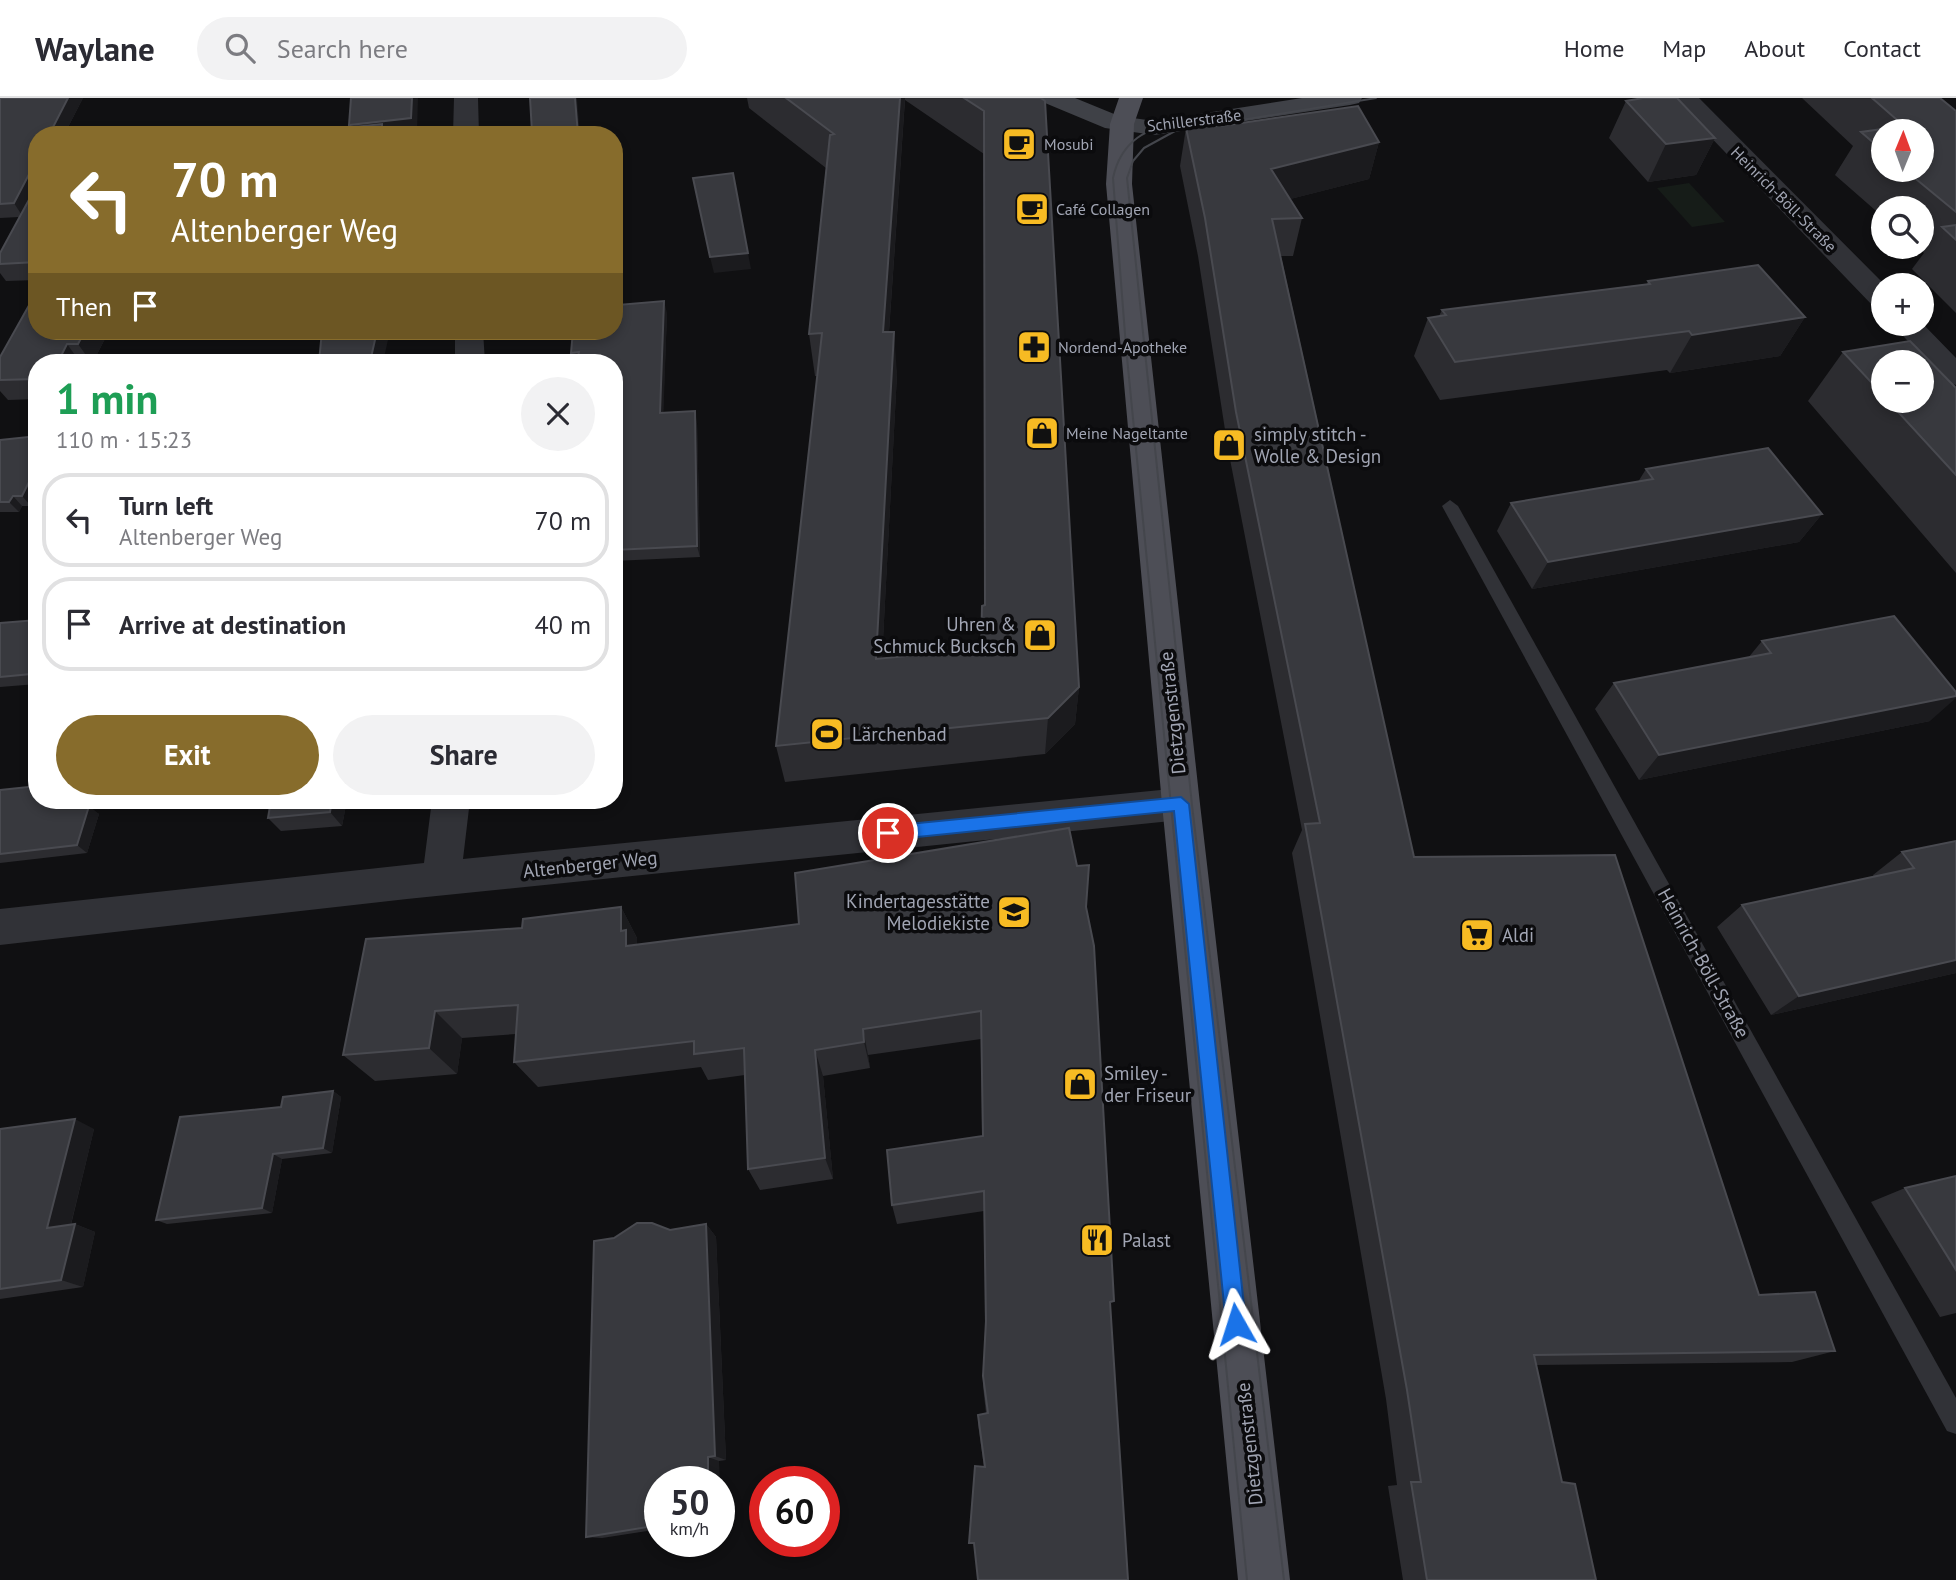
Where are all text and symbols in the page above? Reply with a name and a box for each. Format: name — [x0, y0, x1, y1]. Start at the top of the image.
search box — [197, 17, 687, 80]
text: Waylane — [35, 27, 155, 70]
icon: search — [221, 29, 259, 67]
text: Search here — [277, 32, 408, 65]
text: Home — [1564, 33, 1624, 64]
text: Map — [1662, 33, 1706, 64]
text: About — [1744, 33, 1805, 64]
text: Contact — [1843, 33, 1921, 64]
street label: Schillerstraße — [1146, 104, 1242, 136]
north arrow — [1871, 119, 1934, 182]
map controls — [1871, 119, 1934, 413]
cafe icon: Mosubi — [1000, 125, 1038, 163]
place label: Mosubi — [1044, 134, 1094, 154]
street label: Heinrich-Böll-Straße — [1727, 142, 1841, 256]
text: 70 m — [171, 147, 278, 211]
icon: left — [56, 154, 147, 245]
cafe icon: Café Collagen — [1013, 190, 1051, 228]
button: search — [1871, 196, 1934, 259]
place label: Café Collagen — [1056, 199, 1150, 219]
text: Altenberger Weg — [171, 209, 398, 251]
button: + — [1871, 273, 1934, 336]
icon: arrive — [126, 287, 164, 325]
text: Then — [56, 290, 112, 323]
pharmacy icon: Nordend-Apotheke — [1015, 328, 1053, 366]
place label: Nordend-Apotheke — [1058, 337, 1187, 357]
button: − — [1871, 350, 1934, 413]
text: 1 min — [56, 371, 158, 426]
button: close — [521, 377, 595, 451]
shop icon: Meine Nageltante — [1023, 414, 1061, 452]
place label: simply stitch - Wolle & Design — [1254, 422, 1381, 468]
place label: Meine Nageltante — [1066, 423, 1188, 443]
text: 110 m · 15:23 — [56, 425, 192, 454]
shop icon: simply stitch - Wolle & Design — [1210, 426, 1248, 464]
text: Turn left — [119, 489, 213, 522]
icon: left — [60, 501, 98, 539]
text: 70 m — [535, 504, 591, 537]
text: Altenberger Weg — [119, 522, 282, 551]
icon: arrive — [60, 605, 98, 643]
text: Arrive at destination — [119, 608, 346, 641]
text: 40 m — [535, 608, 591, 641]
place label: Uhren & Schmuck Bucksch — [873, 612, 1016, 658]
shop icon: Uhren & Schmuck Bucksch — [1021, 616, 1059, 654]
street label: Dietzgenstraße — [1154, 650, 1190, 776]
button: Exit — [56, 715, 319, 795]
button: Share — [333, 715, 595, 795]
sports icon: Lärchenbad — [808, 715, 846, 753]
place label: Lärchenbad — [852, 722, 947, 746]
pin — [858, 803, 918, 863]
icon: arrive — [869, 814, 907, 852]
street label: Altenberger Weg — [522, 845, 658, 883]
street label: Heinrich-Böll-Straße — [1653, 884, 1755, 1042]
place label: Kindertagesstätte Melodiekiste — [846, 889, 990, 935]
school or university icon: Kindertagesstätte Melodiekiste — [995, 893, 1033, 931]
supermarket icon: Aldi — [1458, 916, 1496, 954]
place label: Aldi — [1502, 923, 1534, 947]
place label: Smiley - der Friseur — [1104, 1061, 1192, 1107]
shop icon: Smiley - der Friseur — [1061, 1065, 1099, 1103]
restaurant icon: Palast — [1078, 1221, 1116, 1259]
place label: Palast — [1122, 1228, 1171, 1252]
position arrow — [1199, 1287, 1273, 1361]
street label: Dietzgenstraße — [1231, 1381, 1267, 1507]
speed limit sign: 60 — [749, 1466, 840, 1557]
text: 50 — [670, 1479, 709, 1525]
text: km/h — [670, 1517, 709, 1540]

